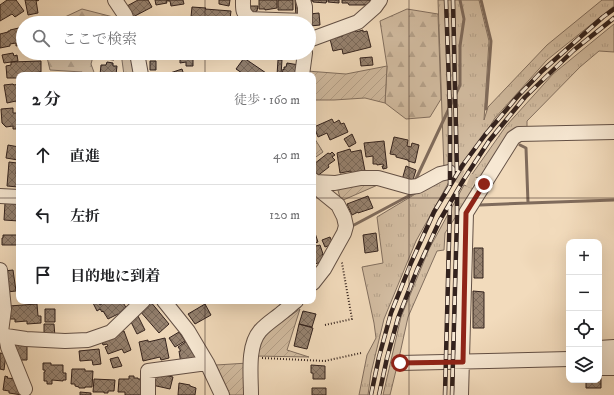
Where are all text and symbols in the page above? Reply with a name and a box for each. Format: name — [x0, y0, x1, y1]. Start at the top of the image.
search box — [16, 16, 316, 60]
icon: search — [30, 27, 52, 49]
text: ここで検索 — [62, 30, 137, 49]
text: 2 分 — [32, 89, 61, 111]
text: 徒歩 · 160 m — [234, 92, 300, 108]
icon: ahead — [32, 144, 54, 166]
text: 直進 — [70, 147, 100, 166]
text: 40 m — [273, 147, 300, 163]
route end — [475, 175, 493, 193]
icon: left — [32, 204, 54, 226]
text: 左折 — [70, 207, 100, 226]
text: 120 m — [269, 207, 300, 223]
map controls — [566, 239, 602, 383]
button: + — [566, 239, 602, 275]
icon: arrive — [32, 264, 54, 286]
text: 目的地に到着 — [70, 267, 160, 286]
button: − — [566, 275, 602, 311]
button: locate — [566, 311, 602, 347]
button: layers — [566, 347, 602, 383]
route start — [391, 354, 409, 372]

